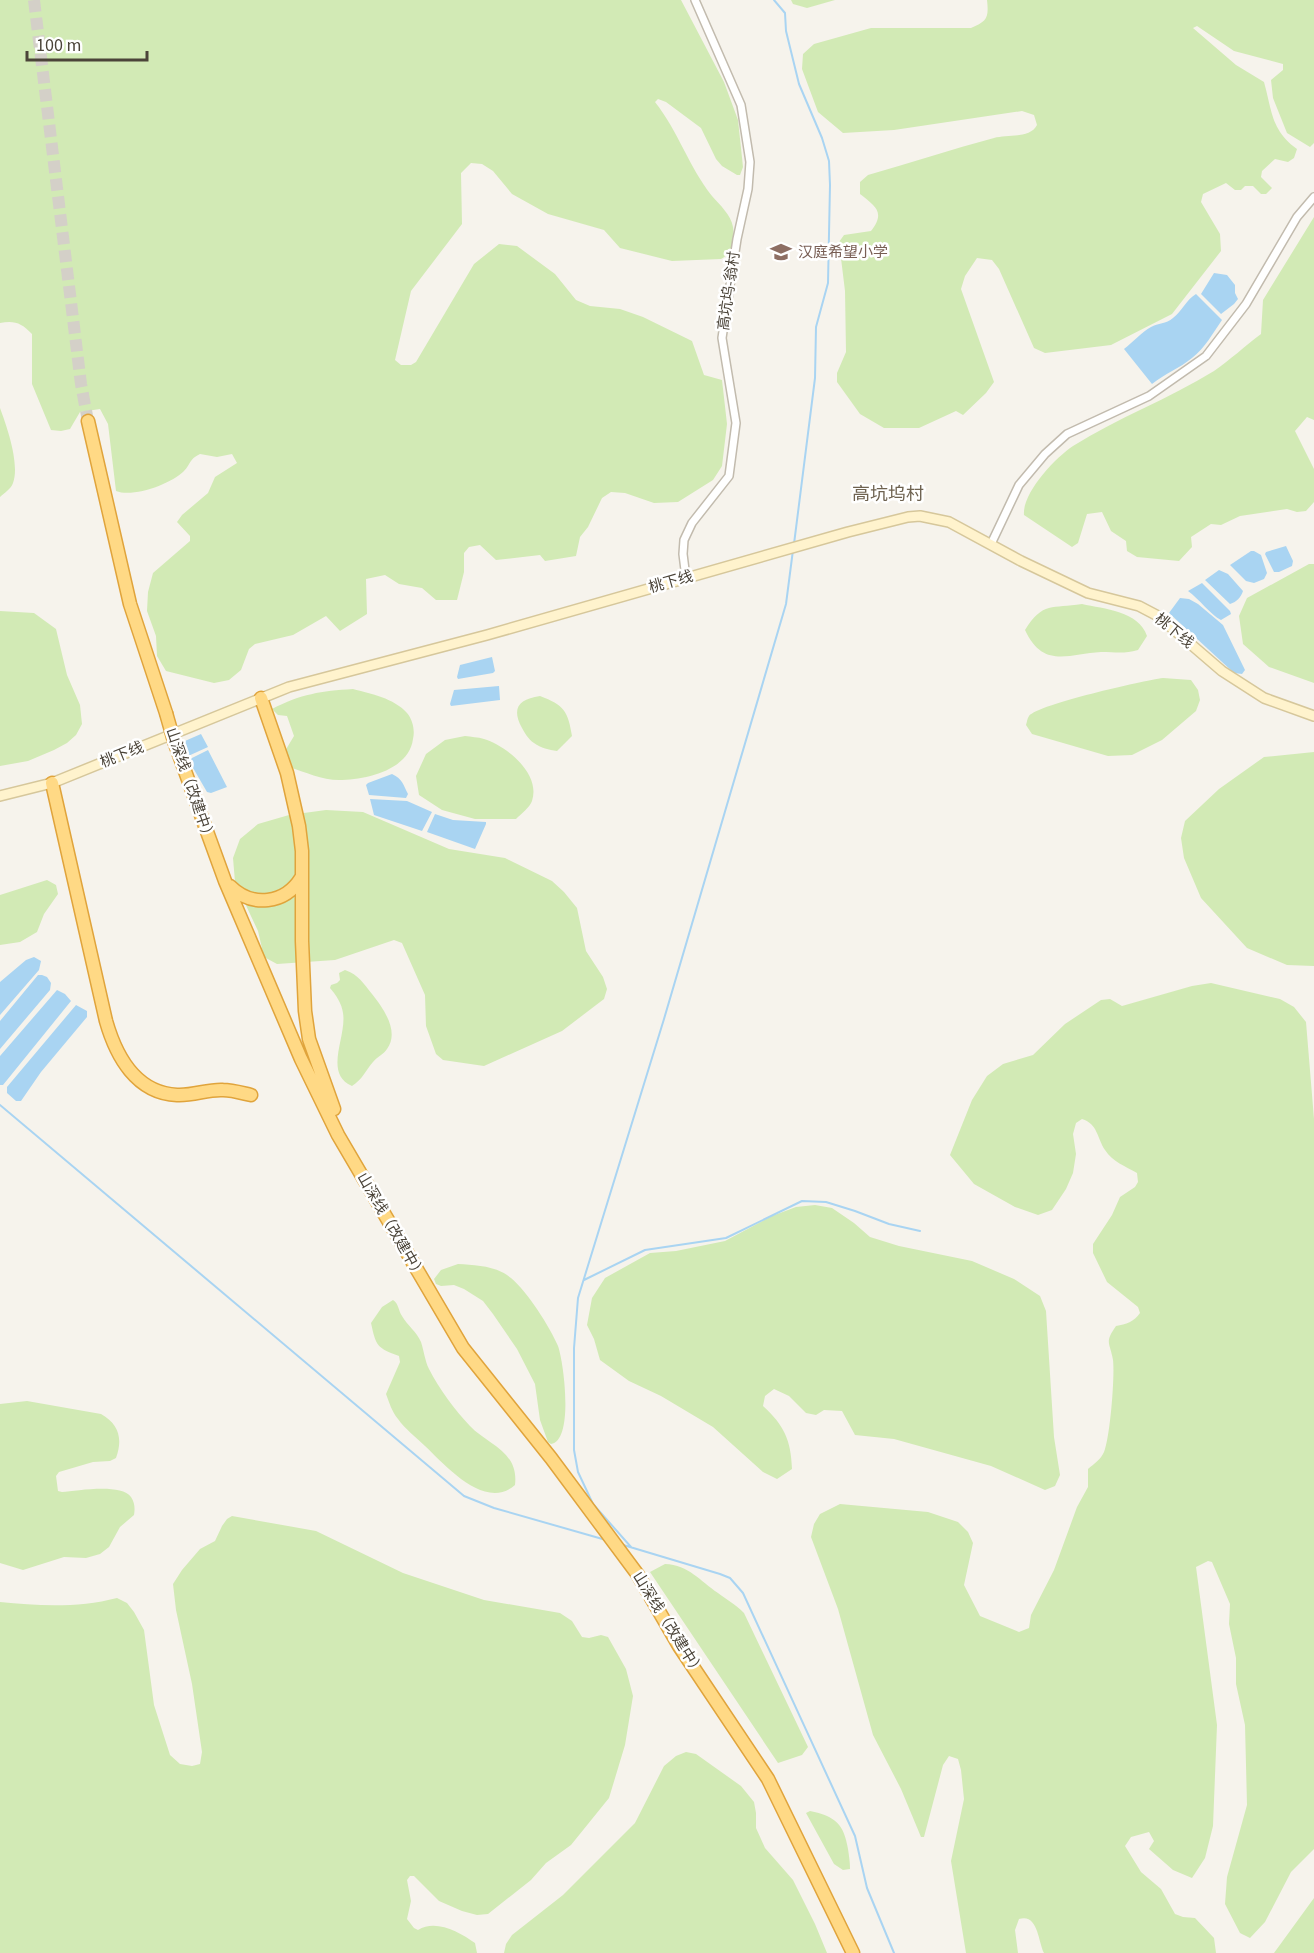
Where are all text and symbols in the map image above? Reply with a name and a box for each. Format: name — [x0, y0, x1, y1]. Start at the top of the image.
scale bar — [27, 24, 147, 62]
text: 100 m — [36, 33, 81, 58]
school or university icon: 汉庭希望小学 — [769, 240, 793, 264]
place label: 汉庭希望小学 — [798, 242, 888, 263]
street label: 高坑坞-翁村 — [713, 250, 745, 332]
district label: 高坑坞村 — [852, 482, 924, 507]
street label: 桃下线 — [646, 566, 696, 598]
street label: 桃下线 — [1150, 609, 1198, 653]
street label: 山深线（改建中） — [161, 725, 219, 845]
street label: 桃下线 — [97, 737, 147, 773]
street label: 山深线（改建中） — [352, 1169, 430, 1283]
street label: 山深线（改建中） — [627, 1568, 709, 1680]

